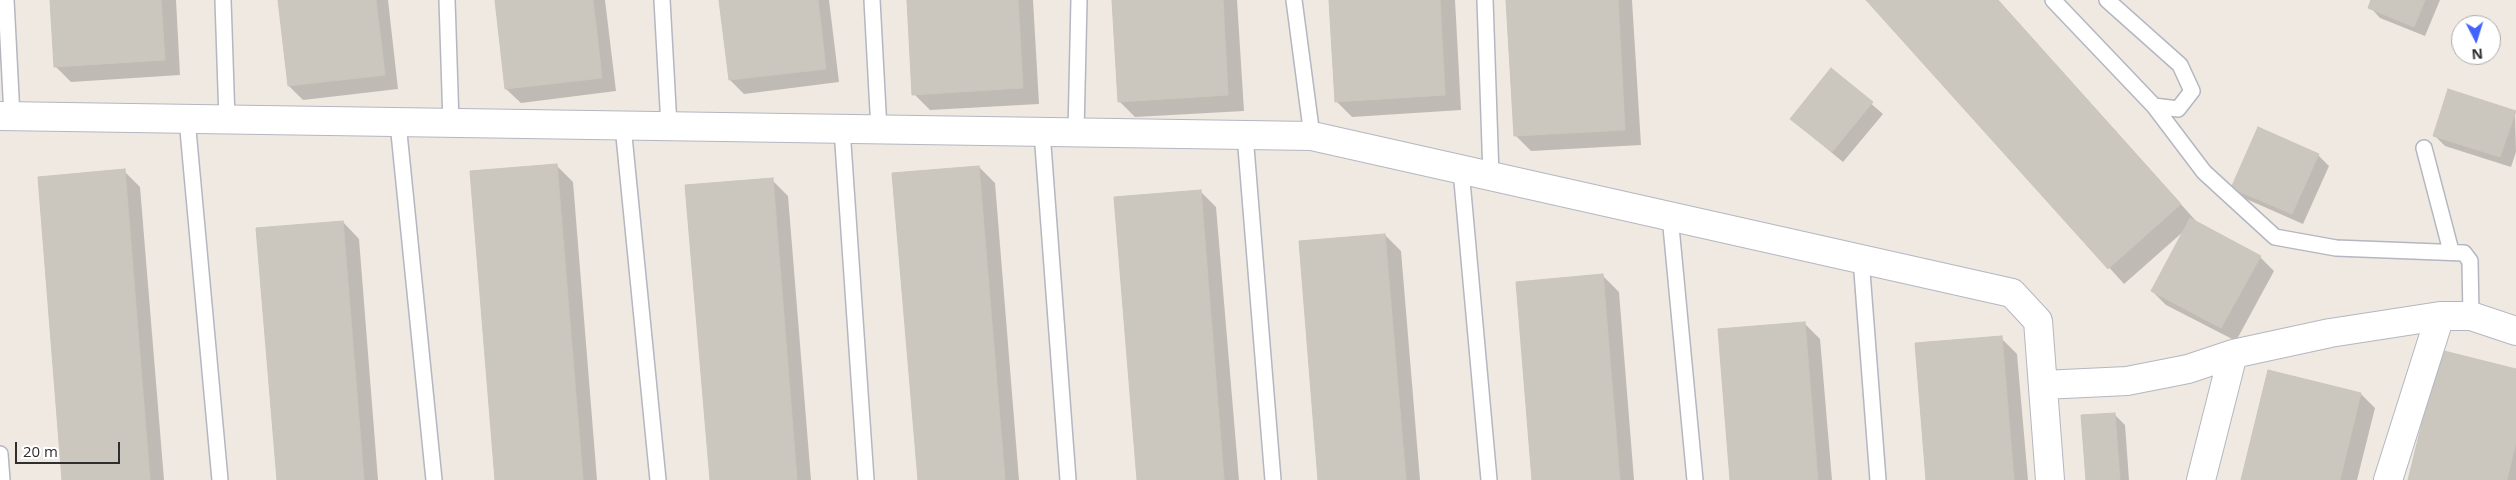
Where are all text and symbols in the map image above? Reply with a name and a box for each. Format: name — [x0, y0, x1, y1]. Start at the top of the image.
north arrow — [2451, 15, 2501, 65]
text: N — [2471, 44, 2484, 64]
scale bar — [18, 432, 122, 464]
text: 20 m — [23, 441, 58, 461]

